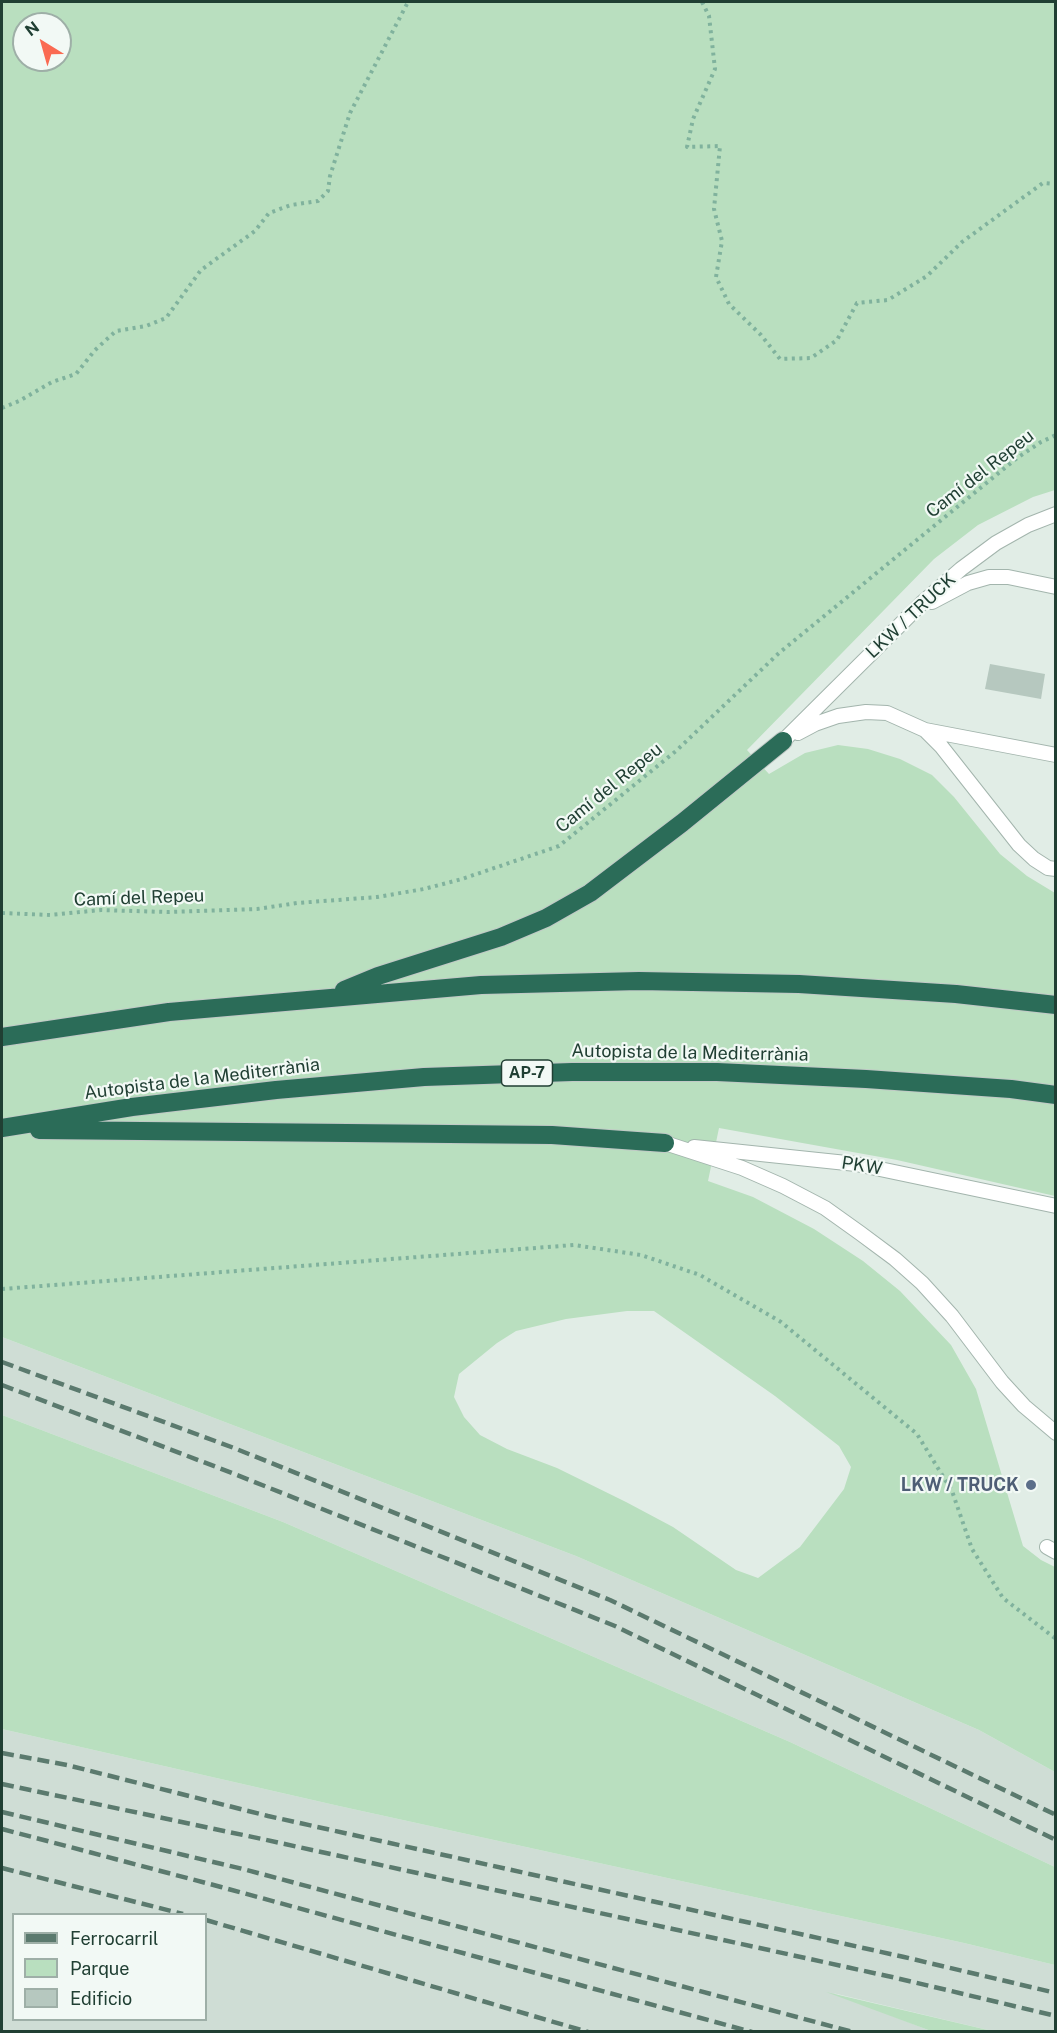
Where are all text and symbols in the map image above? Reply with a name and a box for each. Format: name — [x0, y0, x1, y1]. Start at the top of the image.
north arrow — [12, 12, 72, 72]
text: N — [21, 17, 43, 40]
street label: Camí del Repeu — [922, 425, 1038, 523]
street label: LKW / TRUCK — [862, 569, 960, 663]
street label: Camí del Repeu — [551, 738, 667, 838]
street label: Camí del Repeu — [73, 885, 205, 911]
street label: Autopista de la Mediterrània — [571, 1040, 809, 1066]
street label: Autopista de la Mediterrània — [83, 1054, 321, 1104]
road number: AP-7 — [502, 1060, 552, 1086]
street label: PKW — [840, 1152, 884, 1180]
place label: LKW / TRUCK — [901, 1474, 1019, 1496]
marker: LKW / TRUCK — [1024, 1478, 1038, 1492]
legend — [12, 1913, 207, 2021]
text: Ferrocarril — [70, 1928, 158, 1949]
text: Parque — [70, 1958, 130, 1979]
text: Edificio — [70, 1988, 132, 2009]

